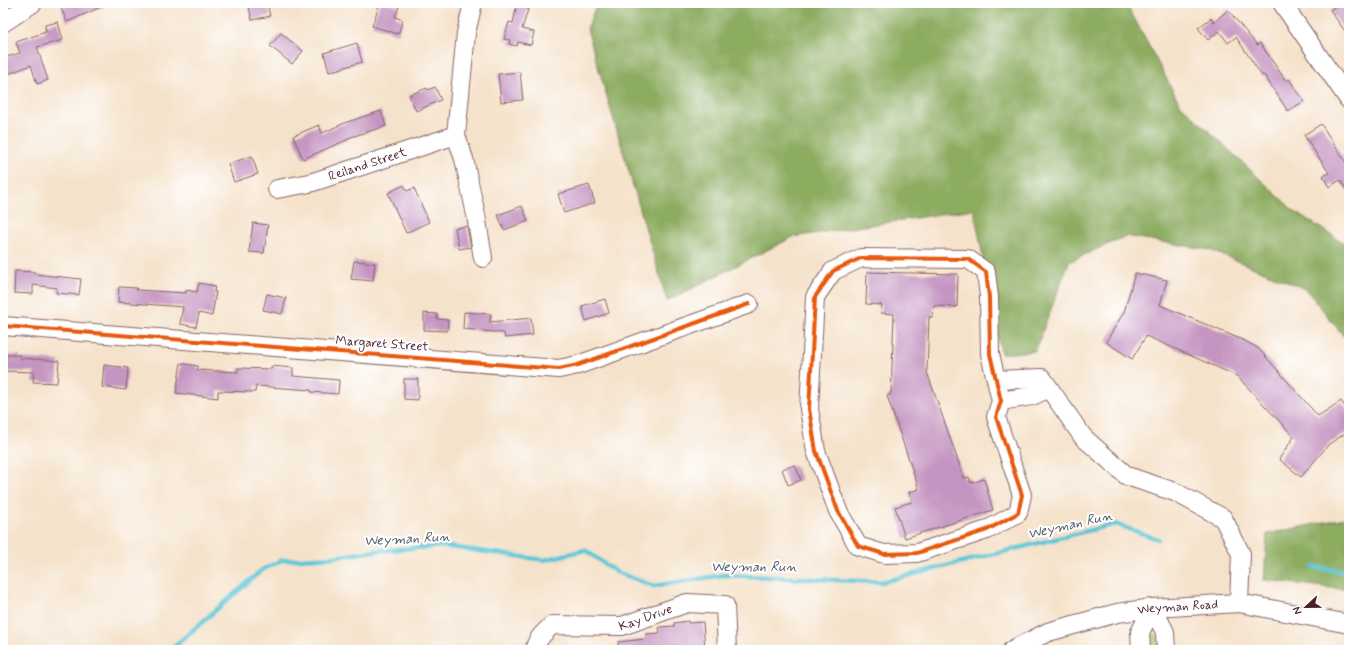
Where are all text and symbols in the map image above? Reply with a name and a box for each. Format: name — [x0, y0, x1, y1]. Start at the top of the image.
street label: Reiland Street — [326, 143, 409, 185]
street label: Margaret Street — [335, 332, 429, 357]
water label: Weyman Run — [1026, 507, 1114, 543]
water label: Weyman Run — [364, 528, 450, 550]
water label: Weyman Run — [711, 558, 797, 576]
north arrow — [1286, 587, 1326, 627]
street label: Weyman Road — [1136, 596, 1219, 619]
street label: Kay Drive — [616, 600, 675, 635]
text: N — [1290, 604, 1306, 616]

